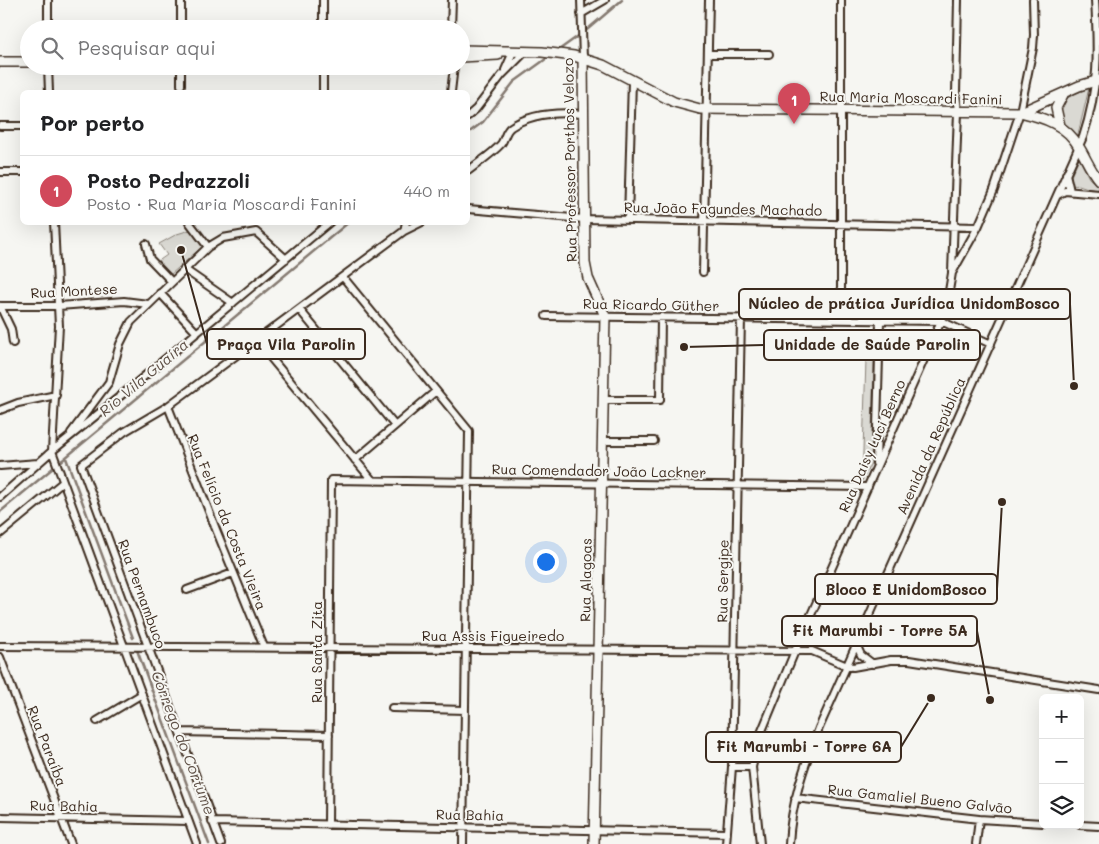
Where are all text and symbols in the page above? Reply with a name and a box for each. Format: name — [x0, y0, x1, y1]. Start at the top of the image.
search box — [20, 20, 470, 75]
icon: search — [38, 34, 66, 62]
text: Pesquisar aqui — [78, 35, 216, 60]
street label: Rua Professor Porthos Velozo — [558, 58, 581, 262]
pin: 1 — [778, 83, 810, 124]
street label: Rua Maria Moscardi Fanini — [819, 86, 1003, 109]
text: Por perto — [40, 109, 144, 136]
text: Posto Pedrazzoli — [87, 168, 250, 193]
text: 1 — [52, 180, 60, 201]
text: 440 m — [403, 180, 450, 201]
text: Posto · Rua Maria Moscardi Fanini — [87, 193, 357, 214]
street label: Rua João Fagundes Machado — [624, 197, 822, 220]
street label: Rua Montese — [30, 279, 118, 302]
callout: Núcleo de prática Jurídica UnidomBosco — [739, 289, 1070, 319]
text: Núcleo de prática Jurídica UnidomBosco — [748, 293, 1060, 313]
street label: Rua Ricardo Güther — [583, 294, 719, 315]
callout: Praça Vila Parolin — [207, 329, 365, 359]
callout: Unidade de Saúde Parolin — [764, 330, 980, 360]
water label: Rio Vila Guaíra — [95, 334, 192, 420]
text: Praça Vila Parolin — [217, 334, 355, 354]
text: Unidade de Saúde Parolin — [774, 334, 970, 354]
street label: Avenida da República — [892, 374, 969, 517]
street label: Rua Daisy Luci Berno — [834, 376, 909, 515]
street label: Rua Felício da Costa Vieira — [183, 431, 271, 613]
street label: Rua Comendador João Lackner — [492, 459, 707, 482]
street label: Rua Pernambuco — [114, 537, 171, 651]
street label: Rua Alagoas — [575, 538, 596, 622]
street label: Rua Sergipe — [712, 539, 733, 623]
your location — [533, 549, 559, 575]
callout: Bloco E UnidomBosco — [815, 574, 997, 604]
text: Bloco E UnidomBosco — [825, 579, 987, 599]
street label: Rua Santa Zita — [307, 601, 326, 703]
callout: Fit Marumbi - Torre 5A — [782, 616, 977, 646]
text: Fit Marumbi - Torre 5A — [792, 620, 968, 640]
street label: Rua Assis Figueiredo — [422, 626, 564, 645]
water label: Córrego do Cortume — [147, 668, 221, 818]
map controls — [1039, 694, 1084, 829]
button: + — [1039, 694, 1084, 739]
street label: Rua Paraíba — [23, 703, 72, 789]
callout: Fit Marumbi - Torre 6A — [706, 732, 901, 762]
text: Fit Marumbi - Torre 6A — [716, 736, 892, 756]
button: − — [1039, 739, 1084, 784]
street label: Rua Gamaliel Bueno Galvão — [827, 779, 1013, 818]
button: layers — [1039, 784, 1084, 829]
street label: Rua Bahia — [30, 795, 98, 816]
street label: Rua Bahia — [436, 804, 504, 825]

